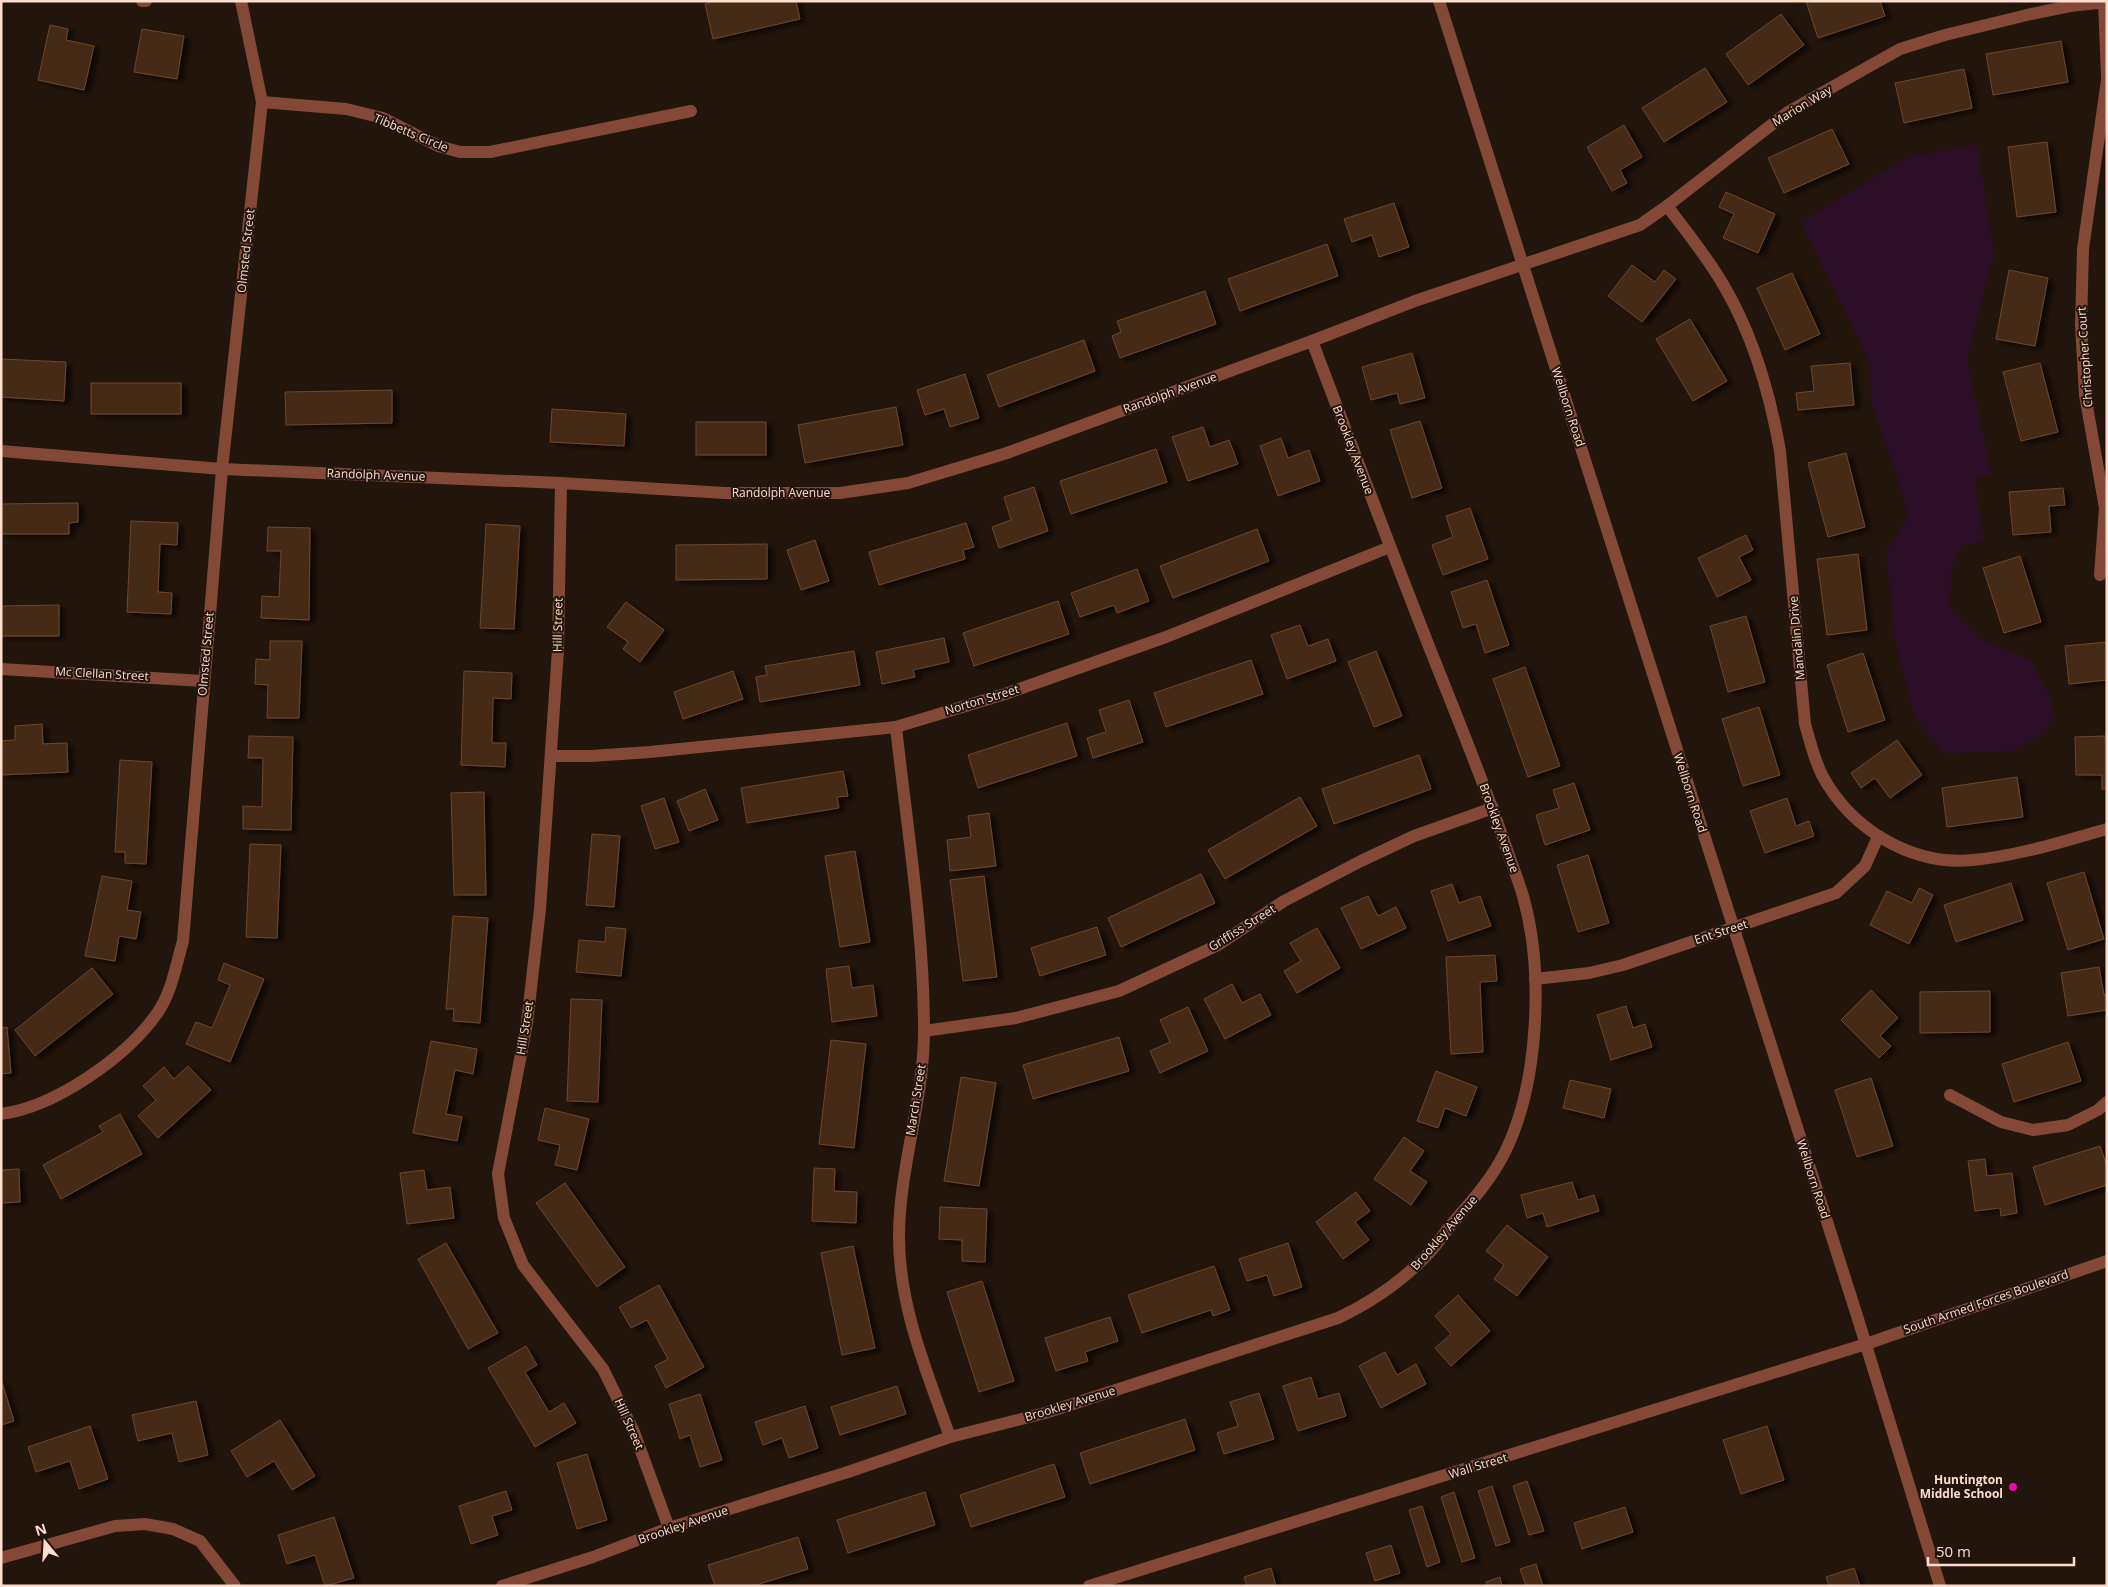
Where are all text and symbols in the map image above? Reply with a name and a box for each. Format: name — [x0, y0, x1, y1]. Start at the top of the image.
street label: Marion Way — [1769, 81, 1836, 130]
street label: Tibbetts Circle — [371, 109, 451, 156]
street label: Olmsted Street — [233, 208, 258, 294]
street label: Christopher Court — [2073, 306, 2096, 408]
street label: Wellborn Road — [1548, 365, 1589, 449]
street label: Randolph Avenue — [1121, 368, 1219, 417]
street label: Brookley Avenue — [1329, 403, 1378, 497]
street label: Randolph Avenue — [326, 464, 426, 485]
street label: Randolph Avenue — [732, 484, 831, 501]
street label: Mandalin Drive — [1784, 595, 1809, 681]
street label: Hill Street — [549, 598, 566, 652]
street label: Olmsted Street — [193, 611, 218, 697]
street label: Mc Clellan Street — [55, 663, 149, 684]
street label: Norton Street — [943, 680, 1021, 719]
street label: Wellborn Road — [1670, 751, 1711, 835]
street label: Brookley Avenue — [1475, 781, 1524, 875]
street label: Griffiss Street — [1205, 900, 1278, 955]
street label: Ent Street — [1692, 915, 1750, 948]
street label: Hill Street — [512, 1000, 537, 1056]
street label: March Street — [901, 1063, 930, 1137]
street label: Wellborn Road — [1793, 1137, 1834, 1221]
street label: Brookley Avenue — [1406, 1191, 1481, 1274]
street label: South Armed Forces Boulevard — [1901, 1265, 2071, 1338]
street label: Brookley Avenue — [1022, 1382, 1118, 1425]
street label: Hill Street — [611, 1395, 648, 1452]
street label: Wall Street — [1446, 1449, 1509, 1482]
place label: Huntington Middle School — [1920, 1471, 2003, 1502]
marker: Huntington Middle School — [2007, 1481, 2019, 1493]
street label: Brookley Avenue — [636, 1501, 730, 1548]
north arrow — [20, 1517, 70, 1567]
text: N — [32, 1518, 49, 1540]
scale bar — [1928, 1534, 2074, 1566]
text: 50 m — [1936, 1541, 1971, 1561]

